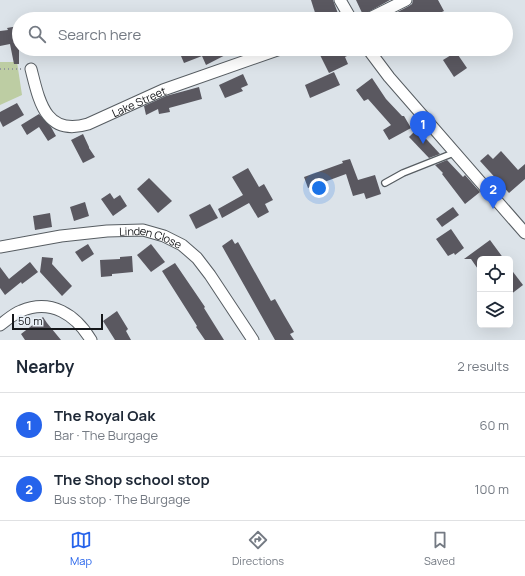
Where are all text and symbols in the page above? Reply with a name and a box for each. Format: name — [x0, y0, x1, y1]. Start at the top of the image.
search box — [12, 12, 513, 56]
icon: search — [26, 23, 48, 45]
text: Search here — [58, 24, 141, 45]
street label: Lake Street — [109, 82, 168, 120]
pin: 1 — [410, 111, 436, 144]
pin: 2 — [480, 176, 506, 209]
your location — [309, 178, 329, 198]
street label: Linden Close — [119, 222, 185, 252]
map controls — [477, 256, 513, 328]
button: locate — [477, 256, 513, 292]
button: layers — [477, 292, 513, 328]
scale bar — [12, 312, 103, 331]
text: 50 m — [18, 313, 43, 328]
text: Nearby — [16, 355, 74, 378]
text: 2 results — [457, 357, 509, 375]
text: The Royal Oak — [54, 405, 155, 426]
text: 1 — [26, 416, 32, 434]
text: 60 m — [479, 416, 509, 434]
text: Bar · The Burgage — [54, 426, 158, 444]
text: The Shop school stop — [54, 469, 210, 490]
text: 2 — [25, 480, 33, 498]
text: 100 m — [474, 480, 509, 498]
text: Bus stop · The Burgage — [54, 490, 190, 508]
tab: Map — [70, 529, 92, 568]
tab: Directions — [232, 529, 284, 568]
tab: Saved — [424, 529, 455, 568]

